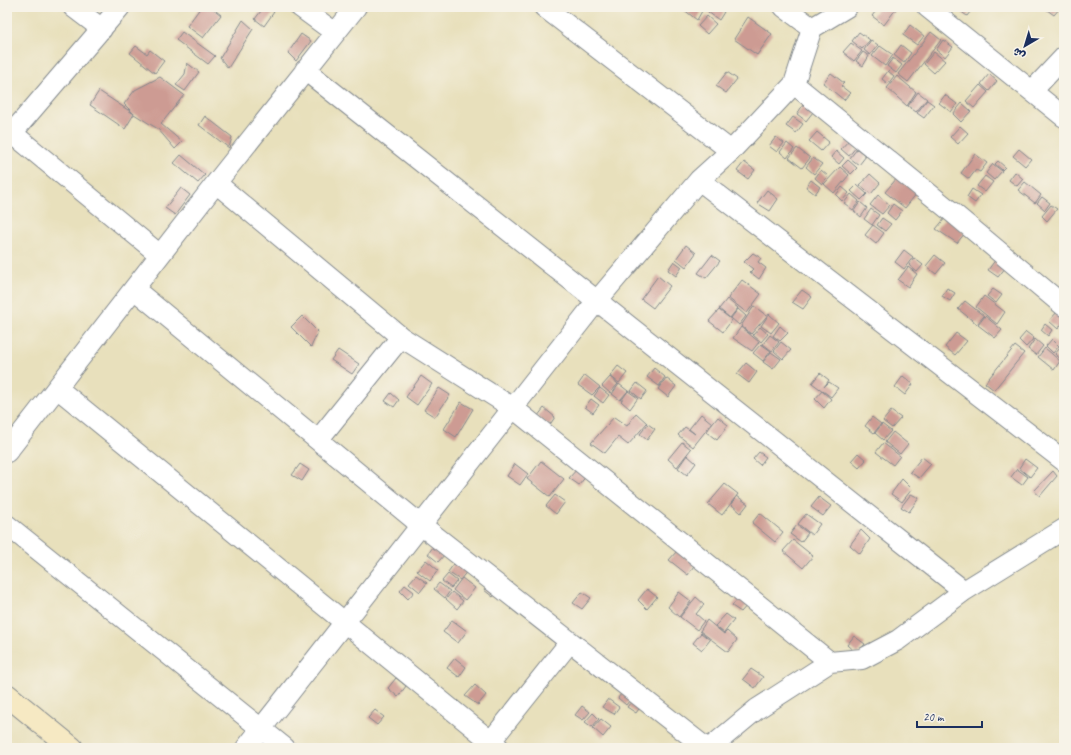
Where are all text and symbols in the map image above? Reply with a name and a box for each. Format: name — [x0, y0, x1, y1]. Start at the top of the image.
north arrow — [1005, 26, 1045, 66]
text: ش — [1010, 45, 1028, 63]
scale bar — [917, 703, 982, 729]
text: 20 m — [923, 709, 945, 725]

